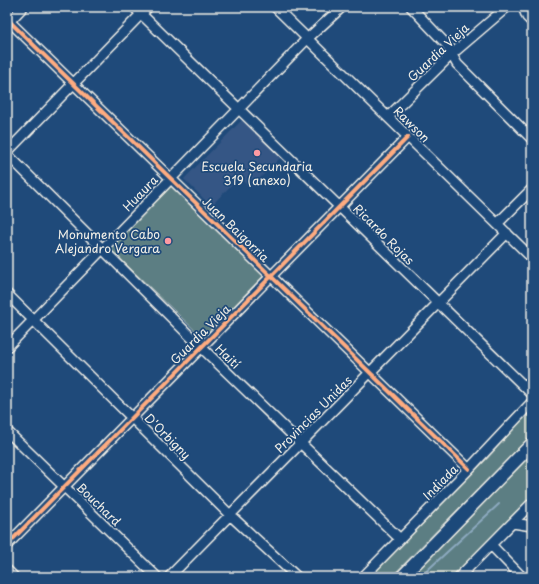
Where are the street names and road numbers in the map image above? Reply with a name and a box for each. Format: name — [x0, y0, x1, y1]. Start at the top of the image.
street label: Guardia Vieja — [403, 18, 473, 85]
street label: Rawson — [390, 102, 434, 146]
street label: Huaura — [118, 170, 162, 215]
street label: Juan Baigorria — [198, 192, 274, 266]
street label: Ricardo Rojas — [349, 199, 419, 269]
street label: Guardia Vieja — [166, 300, 234, 368]
street label: Haití — [211, 340, 245, 373]
street label: Provincias Unidas — [270, 371, 356, 457]
street label: D'Orbigny — [141, 409, 195, 463]
street label: Indiada — [418, 460, 462, 504]
street label: Bouchard — [73, 478, 126, 530]

